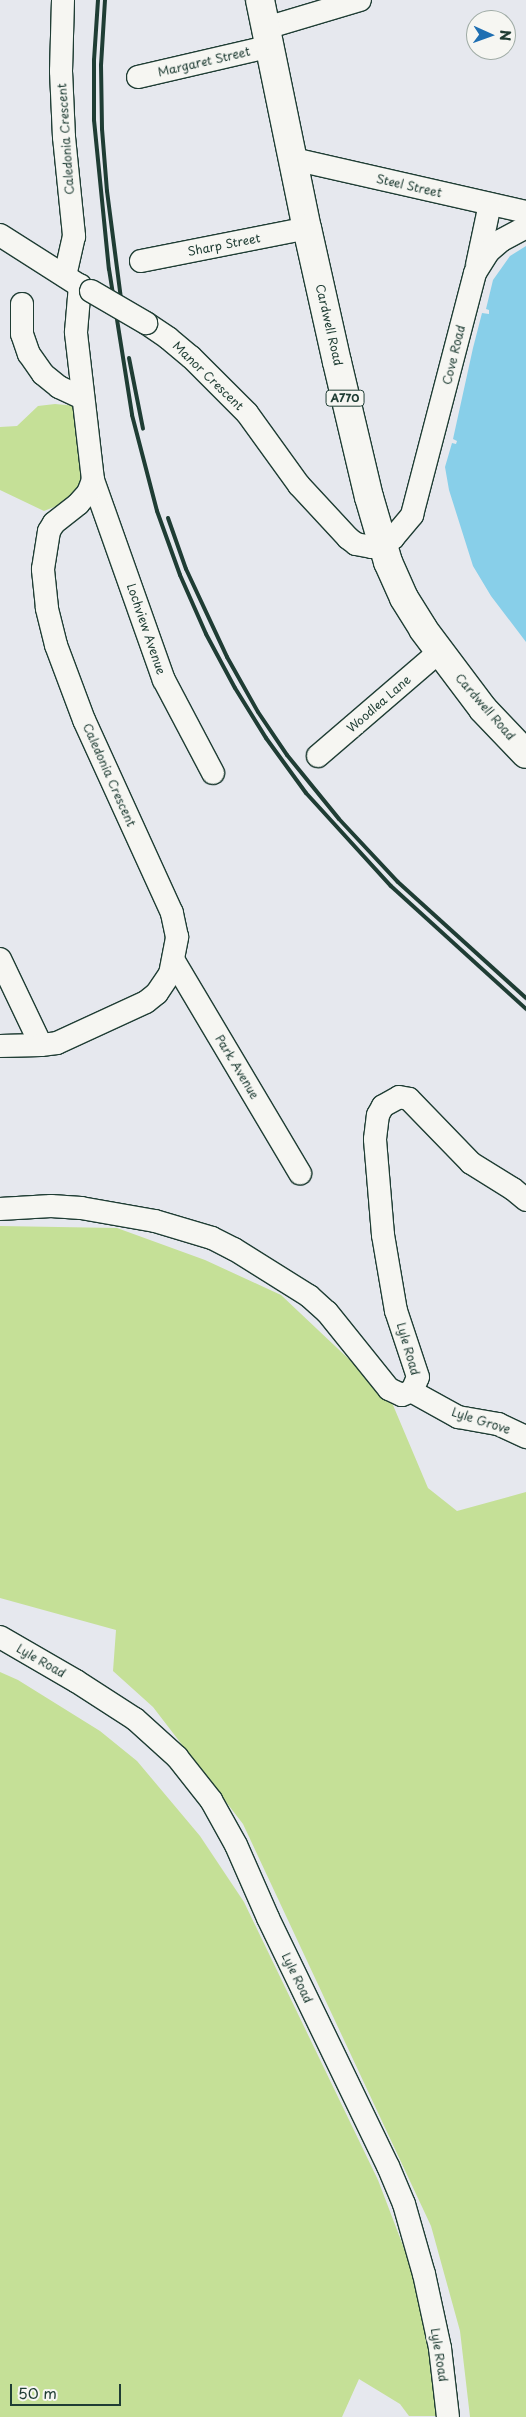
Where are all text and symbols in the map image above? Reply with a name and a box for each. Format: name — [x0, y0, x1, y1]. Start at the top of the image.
north arrow — [466, 10, 516, 60]
text: N — [495, 30, 516, 41]
street label: Margaret Street — [156, 44, 252, 80]
street label: Caledonia Crescent — [55, 83, 77, 195]
street label: Steel Street — [374, 171, 444, 201]
street label: Sharp Street — [186, 231, 262, 259]
street label: Cardwell Road — [313, 282, 345, 368]
street label: Cove Road — [440, 324, 468, 386]
street label: Manor Crescent — [170, 339, 246, 413]
road number: A770 — [325, 389, 365, 406]
street label: Lochview Avenue — [124, 582, 168, 676]
street label: Cardwell Road — [452, 671, 518, 743]
street label: Woodlea Lane — [344, 672, 414, 736]
street label: Caledonia Crescent — [80, 721, 138, 829]
street label: Park Avenue — [212, 1033, 262, 1101]
street label: Lyle Road — [393, 1320, 423, 1378]
street label: Lyle Grove — [449, 1405, 513, 1437]
street label: Lyle Road — [13, 1641, 69, 1681]
street label: Lyle Road — [278, 1950, 316, 2006]
street label: Lyle Road — [428, 2326, 450, 2384]
scale bar — [12, 2374, 124, 2406]
text: 50 m — [18, 2381, 57, 2404]

